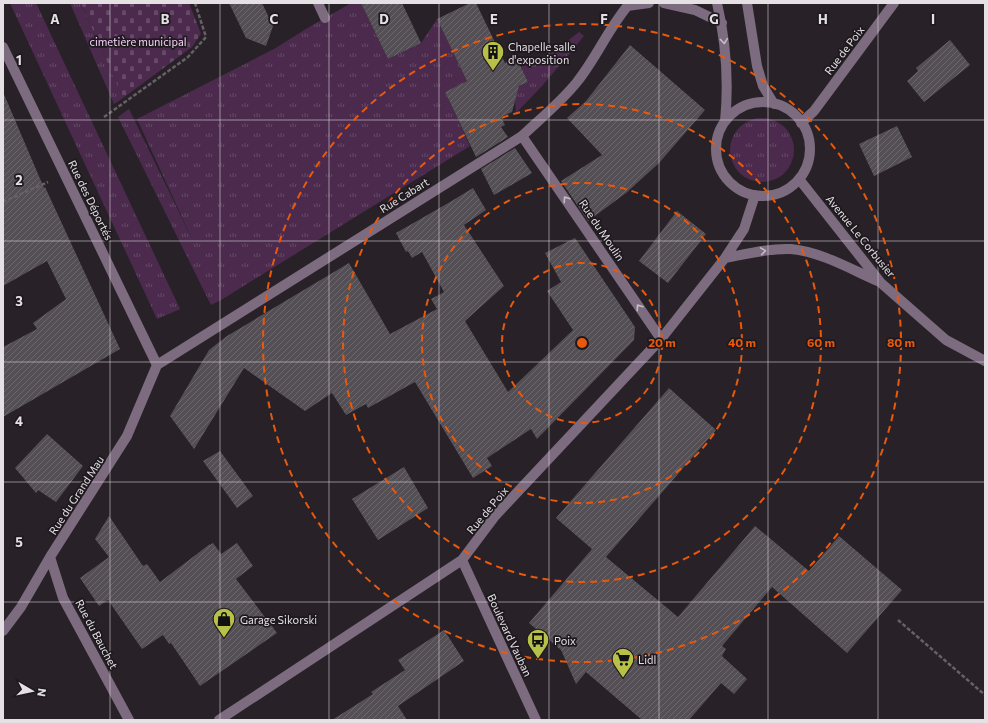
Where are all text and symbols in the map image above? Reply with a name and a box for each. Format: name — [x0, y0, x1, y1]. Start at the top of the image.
text: A — [50, 11, 60, 27]
text: B — [161, 11, 170, 27]
text: C — [270, 11, 279, 27]
text: D — [379, 11, 389, 27]
text: E — [490, 11, 498, 27]
text: F — [600, 11, 608, 27]
text: G — [709, 11, 719, 27]
text: H — [818, 11, 828, 27]
text: I — [931, 11, 935, 27]
street label: Rue de Poix — [821, 23, 867, 77]
park label: cimetière municipal — [89, 35, 187, 48]
one-way arrow — [719, 38, 728, 44]
building icon: Chapelle salle d'exposition — [480, 39, 506, 72]
place label: Chapelle salle d'exposition — [508, 40, 576, 66]
text: 1 — [16, 52, 22, 68]
street label: Rue des Déportés — [66, 158, 116, 242]
text: 2 — [15, 172, 23, 188]
street label: Rue Cabart — [377, 174, 432, 215]
street label: Avenue Le Corbusier — [824, 192, 899, 280]
one-way arrow — [564, 197, 571, 204]
street label: Rue du Moulin — [577, 197, 627, 263]
one-way arrow — [760, 247, 766, 256]
text: 3 — [15, 293, 23, 309]
one-way arrow — [636, 304, 644, 311]
text: 20 m — [648, 335, 676, 349]
text: 40 m — [728, 335, 756, 349]
text: 60 m — [807, 335, 835, 349]
text: 80 m — [887, 335, 915, 349]
centre of rings — [575, 336, 589, 350]
text: 4 — [15, 413, 23, 429]
street label: Rue du Grand Mau — [46, 453, 106, 537]
street label: Rue de Poix — [464, 484, 511, 536]
text: 5 — [15, 534, 23, 550]
street label: Boulevard Vauban — [485, 592, 535, 678]
street label: Rue du Bauchet — [73, 597, 121, 671]
shop icon: Garage Sikorski — [211, 606, 237, 639]
place label: Garage Sikorski — [240, 613, 317, 626]
bus stop icon: Poix — [525, 627, 551, 660]
place label: Poix — [554, 634, 576, 647]
supermarket icon: Lidl — [610, 646, 636, 679]
place label: Lidl — [638, 653, 656, 666]
north arrow — [12, 671, 52, 711]
text: N — [35, 688, 49, 698]

